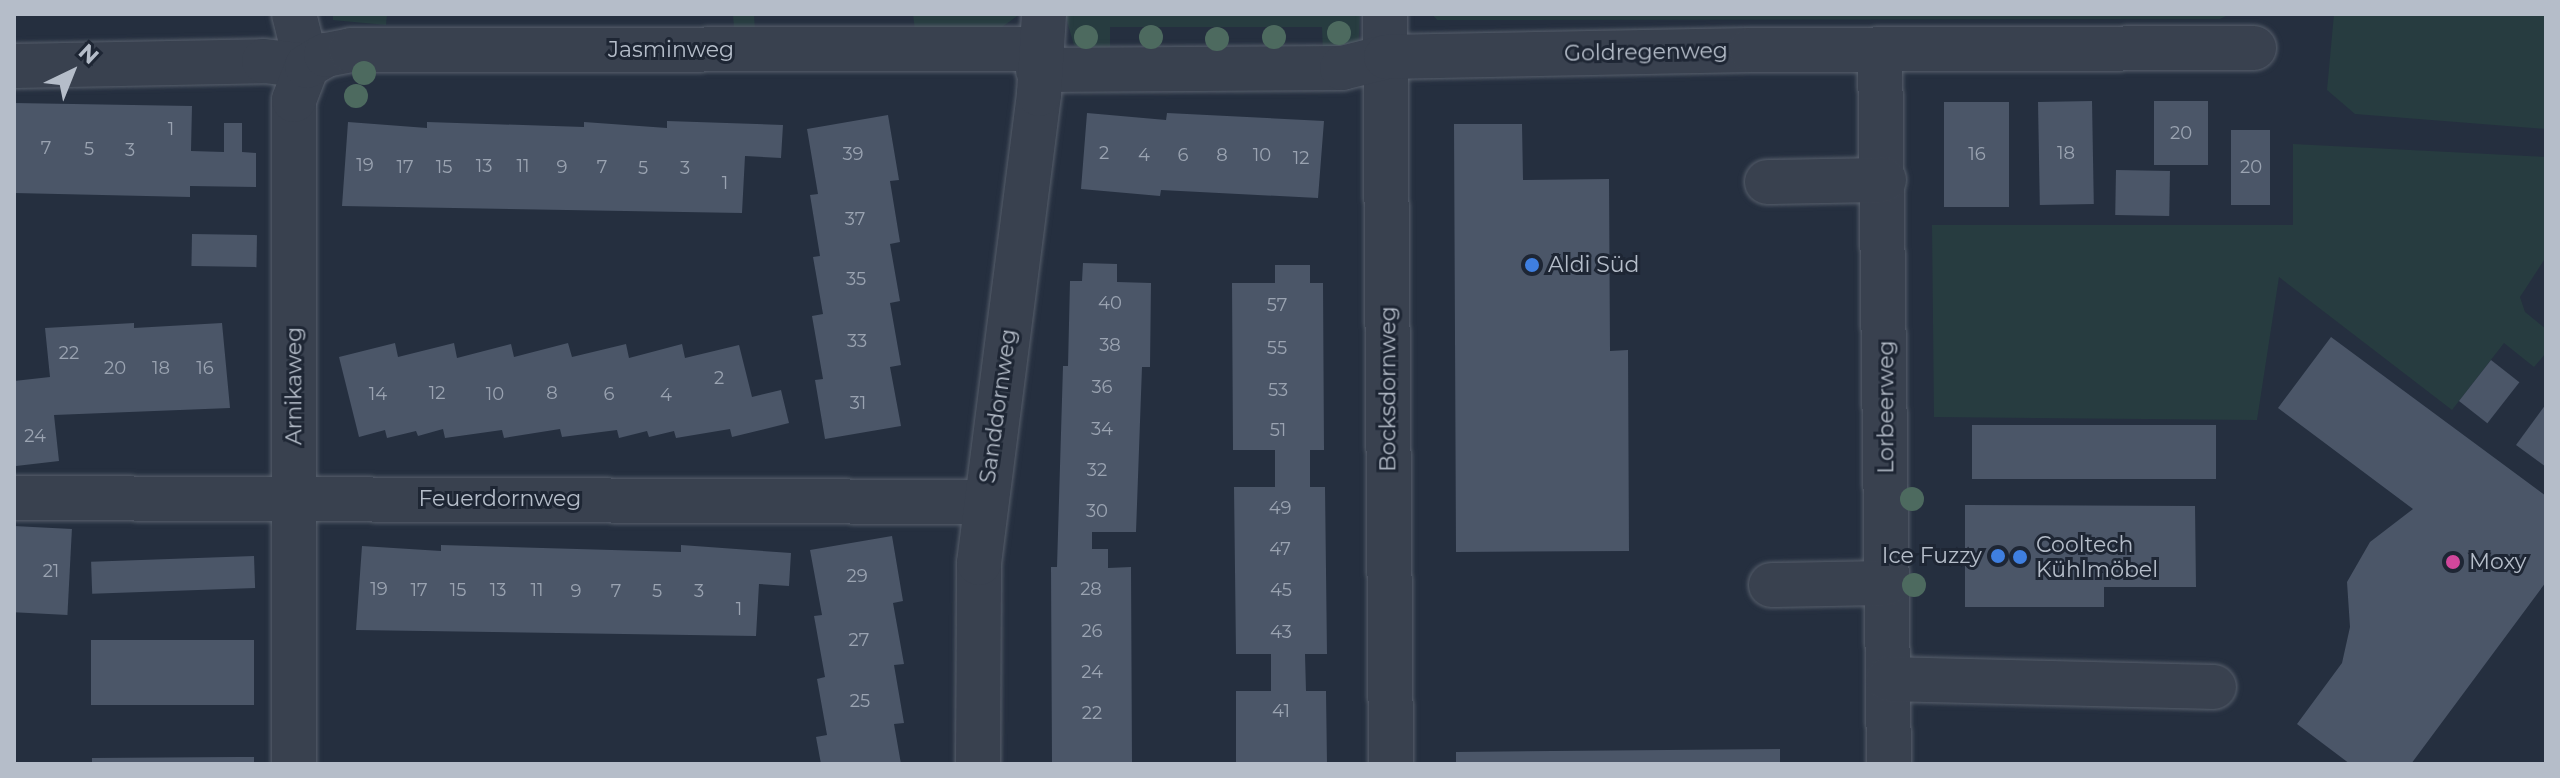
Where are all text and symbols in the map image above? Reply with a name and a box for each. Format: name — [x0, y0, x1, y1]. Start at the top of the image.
north arrow — [32, 32, 112, 112]
street label: Jasminweg — [608, 37, 734, 63]
street label: Goldregenweg — [1564, 37, 1728, 67]
text: N — [73, 38, 104, 70]
house number: 1 — [168, 118, 174, 140]
house number: 20 — [2170, 122, 2192, 144]
house number: 7 — [41, 137, 51, 159]
house number: 5 — [84, 138, 94, 160]
house number: 3 — [125, 139, 135, 161]
house number: 2 — [1099, 142, 1109, 164]
house number: 18 — [2057, 142, 2075, 164]
house number: 39 — [842, 143, 864, 165]
house number: 16 — [1968, 143, 1986, 165]
house number: 4 — [1138, 144, 1150, 166]
house number: 6 — [1178, 144, 1188, 166]
house number: 8 — [1216, 144, 1228, 166]
house number: 10 — [1253, 144, 1271, 166]
house number: 12 — [1293, 147, 1309, 169]
house number: 19 — [356, 154, 374, 176]
house number: 13 — [476, 155, 492, 177]
house number: 11 — [517, 155, 529, 177]
house number: 17 — [396, 156, 414, 178]
house number: 15 — [436, 156, 452, 178]
house number: 9 — [557, 156, 567, 178]
house number: 7 — [597, 156, 607, 178]
house number: 20 — [2240, 156, 2262, 178]
house number: 5 — [638, 157, 648, 179]
house number: 3 — [680, 157, 690, 179]
house number: 1 — [722, 172, 728, 194]
house number: 37 — [845, 208, 865, 230]
place label: Aldi Süd — [1548, 252, 1640, 278]
marker: Aldi Süd — [1523, 256, 1541, 274]
house number: 35 — [846, 268, 866, 290]
house number: 40 — [1098, 292, 1122, 314]
house number: 57 — [1267, 294, 1287, 316]
street label: Bocksdornweg — [1375, 306, 1401, 472]
street label: Arnikaweg — [281, 327, 307, 445]
street label: Sanddornweg — [974, 327, 1022, 485]
house number: 33 — [847, 330, 867, 352]
house number: 38 — [1099, 334, 1121, 356]
house number: 55 — [1267, 337, 1287, 359]
street label: Lorbeerweg — [1873, 340, 1899, 474]
house number: 22 — [59, 342, 79, 364]
house number: 20 — [104, 357, 126, 379]
house number: 18 — [152, 357, 170, 379]
house number: 16 — [196, 357, 214, 379]
house number: 2 — [714, 367, 724, 389]
house number: 36 — [1091, 376, 1113, 398]
house number: 53 — [1268, 379, 1288, 401]
house number: 12 — [429, 382, 445, 404]
house number: 8 — [546, 382, 558, 404]
house number: 14 — [369, 383, 387, 405]
house number: 10 — [486, 383, 504, 405]
house number: 6 — [604, 383, 614, 405]
house number: 4 — [660, 384, 672, 406]
house number: 31 — [850, 392, 866, 414]
house number: 34 — [1091, 418, 1113, 440]
house number: 51 — [1270, 419, 1286, 441]
house number: 24 — [24, 425, 46, 447]
house number: 32 — [1087, 459, 1107, 481]
street label: Feuerdornweg — [419, 486, 581, 512]
house number: 49 — [1269, 497, 1291, 519]
house number: 30 — [1086, 500, 1108, 522]
place label: Cooltech Kühlmöbel — [2036, 531, 2158, 582]
house number: 47 — [1269, 538, 1291, 560]
place label: Ice Fuzzy — [1882, 543, 1982, 569]
marker: Ice Fuzzy — [1989, 547, 2007, 565]
marker: Cooltech Kühlmöbel — [2011, 548, 2029, 566]
place label: Moxy — [2469, 549, 2527, 575]
marker: Moxy — [2444, 553, 2462, 571]
house number: 21 — [43, 560, 59, 582]
house number: 29 — [846, 565, 868, 587]
house number: 19 — [370, 578, 388, 600]
house number: 28 — [1080, 578, 1102, 600]
house number: 17 — [410, 579, 428, 601]
house number: 15 — [450, 579, 466, 601]
house number: 13 — [490, 579, 506, 601]
house number: 11 — [531, 579, 543, 601]
house number: 45 — [1270, 579, 1292, 601]
house number: 9 — [571, 580, 581, 602]
house number: 7 — [611, 580, 621, 602]
house number: 5 — [652, 580, 662, 602]
house number: 3 — [694, 580, 704, 602]
house number: 1 — [736, 598, 742, 620]
house number: 26 — [1081, 620, 1103, 642]
house number: 43 — [1270, 621, 1292, 643]
house number: 27 — [849, 629, 869, 651]
house number: 24 — [1081, 661, 1103, 683]
house number: 25 — [850, 690, 870, 712]
house number: 41 — [1272, 700, 1290, 722]
house number: 22 — [1082, 702, 1102, 724]

